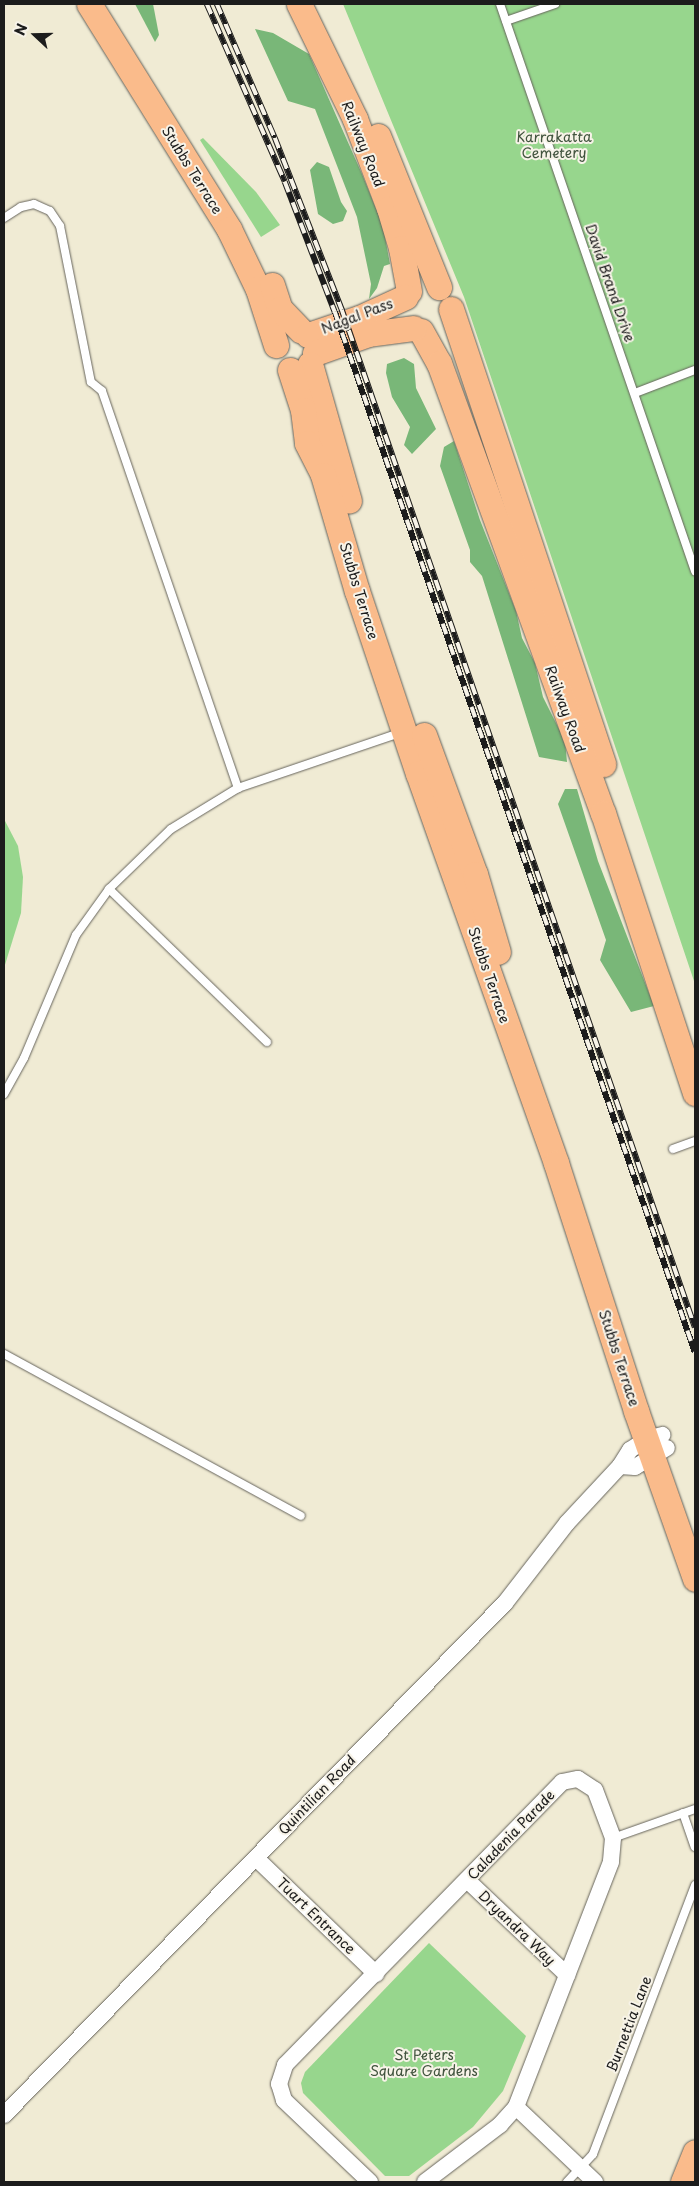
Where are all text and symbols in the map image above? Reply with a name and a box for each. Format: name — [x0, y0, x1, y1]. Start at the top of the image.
north arrow — [10, 10, 60, 60]
text: N — [9, 21, 32, 38]
street label: Railway Road — [338, 98, 388, 190]
street label: Stubbs Terrace — [158, 123, 226, 217]
park label: Karrakatta Cemetery — [516, 129, 592, 162]
street label: David Brand Drive — [582, 221, 638, 345]
street label: Nagal Pass — [319, 295, 395, 337]
street label: Stubbs Terrace — [336, 540, 382, 642]
street label: Railway Road — [541, 663, 589, 755]
street label: Stubbs Terrace — [465, 925, 513, 1025]
street label: Stubbs Terrace — [595, 1308, 643, 1408]
street label: Quintilian Road — [275, 1752, 359, 1838]
street label: Caladenia Parade — [464, 1787, 558, 1883]
street label: Tuart Entrance — [273, 1874, 359, 1958]
street label: Dryandra Way — [475, 1887, 559, 1969]
street label: Burnettia Lane — [603, 1973, 655, 2075]
park label: St Peters Square Gardens — [370, 2047, 478, 2080]

